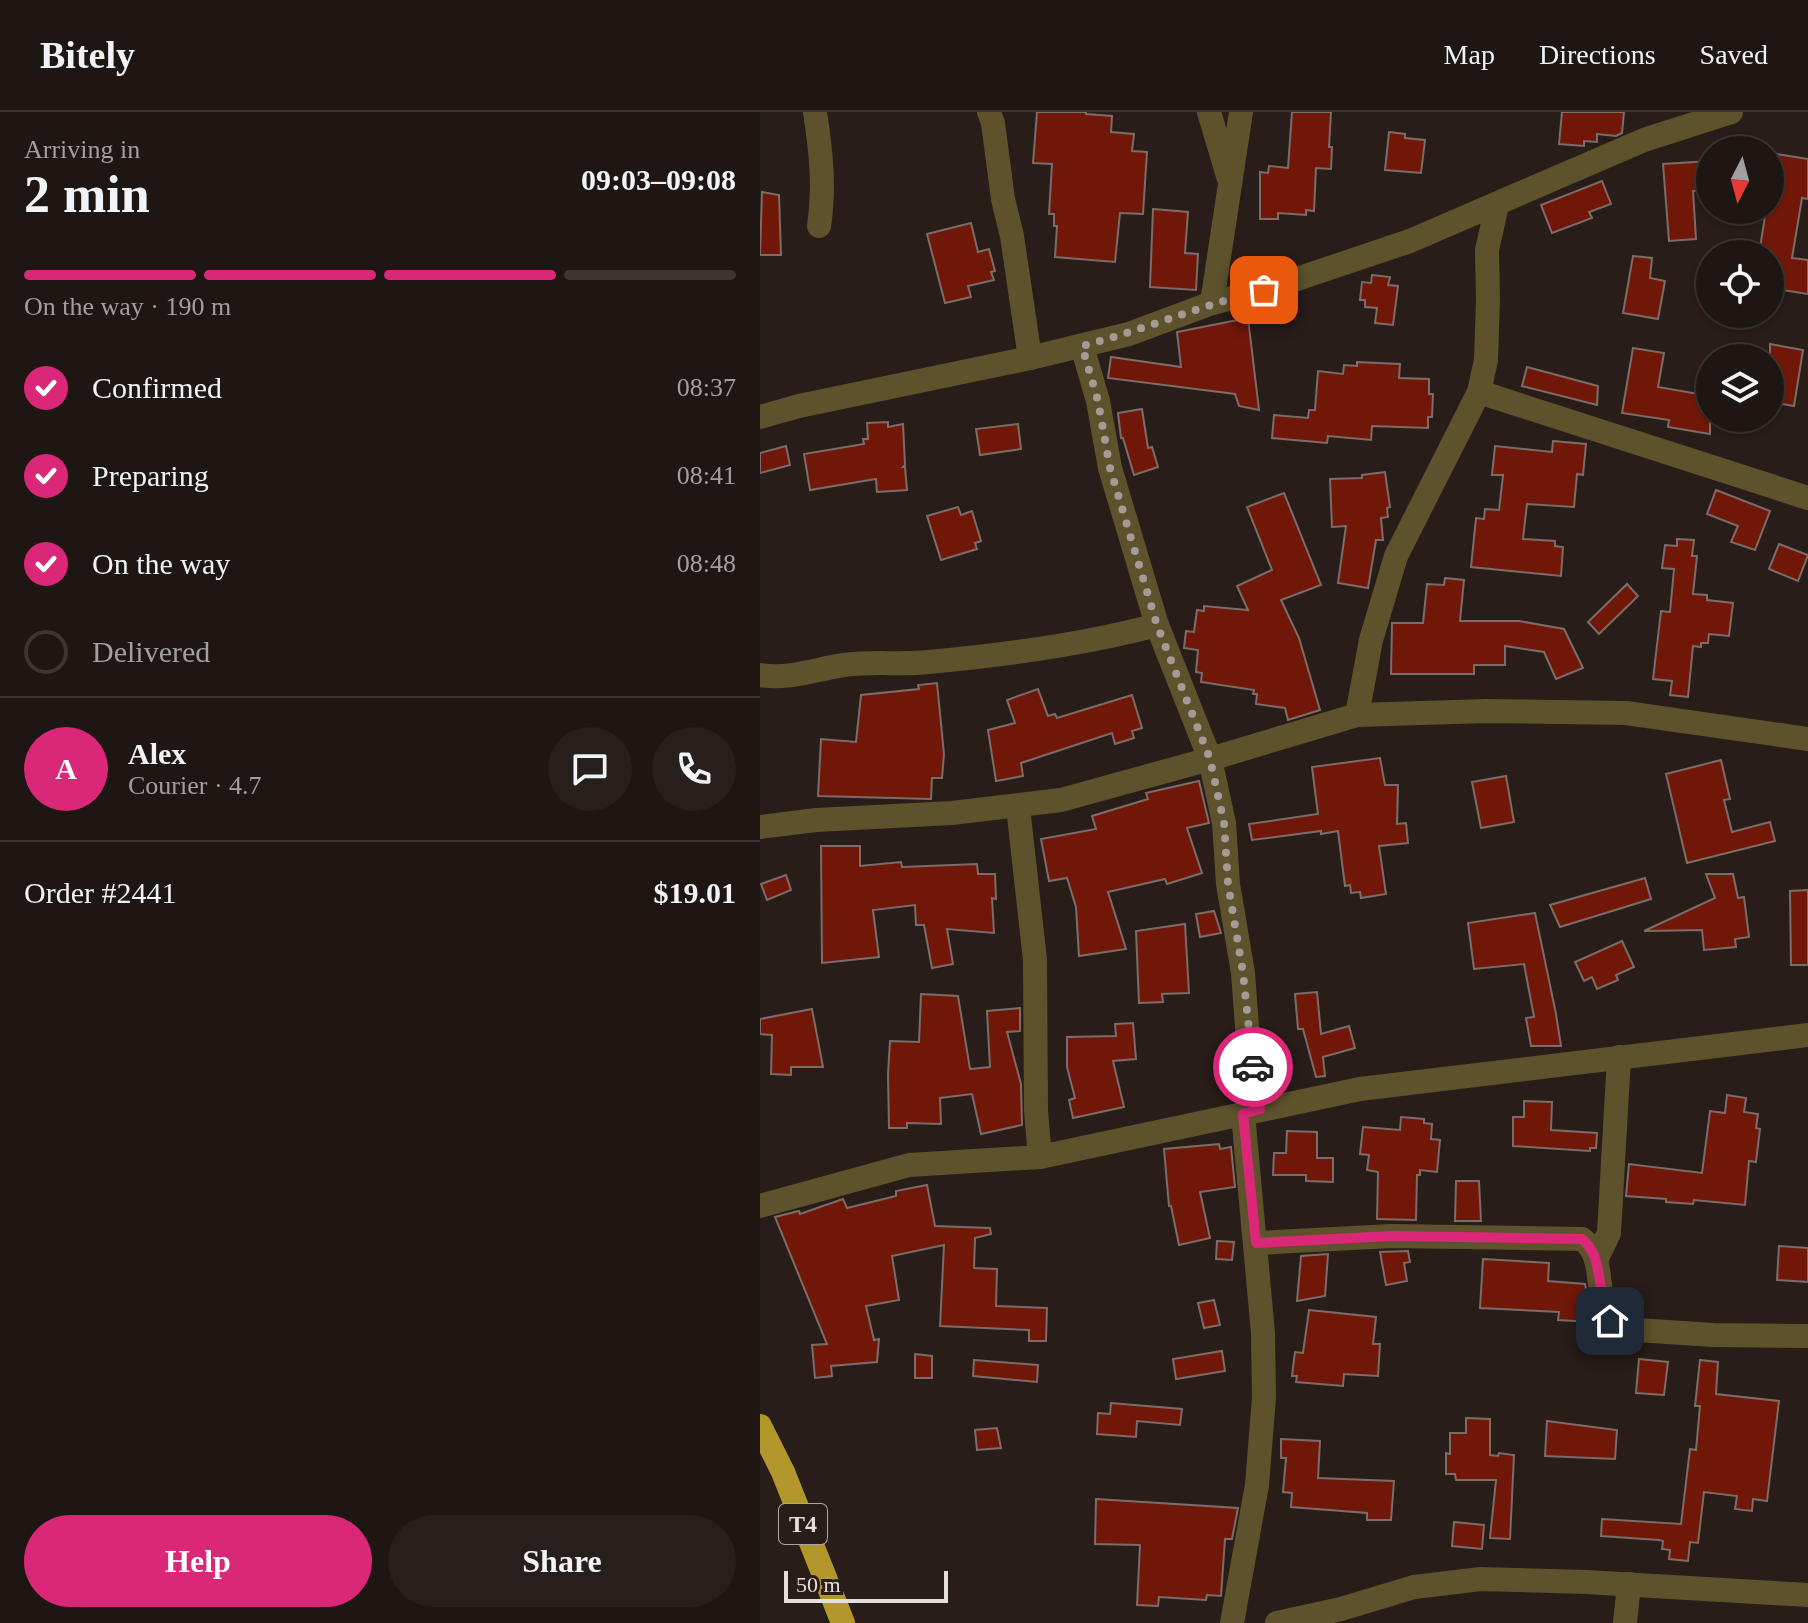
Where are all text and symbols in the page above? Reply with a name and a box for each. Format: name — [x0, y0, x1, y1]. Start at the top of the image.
text: Bitely — [40, 34, 135, 76]
text: Map — [1444, 39, 1495, 70]
text: Directions — [1539, 39, 1656, 70]
text: Saved — [1700, 39, 1768, 70]
text: Arriving in — [24, 135, 140, 164]
north arrow — [1696, 136, 1784, 224]
map controls — [1696, 136, 1784, 432]
text: 09:03–09:08 — [581, 163, 736, 196]
text: 2 min — [24, 166, 150, 223]
button: locate — [1696, 240, 1784, 328]
pin — [1230, 256, 1298, 324]
icon: bag — [1242, 268, 1286, 312]
text: On the way · 190 m — [24, 292, 231, 321]
button: layers — [1696, 344, 1784, 432]
icon: check — [24, 366, 68, 410]
text: Confirmed — [92, 371, 222, 404]
text: 08:37 — [677, 373, 736, 402]
icon: check — [24, 454, 68, 498]
text: Preparing — [92, 459, 209, 492]
text: 08:41 — [677, 461, 736, 490]
icon: check — [24, 542, 68, 586]
text: On the way — [92, 547, 230, 580]
text: 08:48 — [677, 549, 736, 578]
text: Delivered — [92, 635, 210, 668]
button: chat — [548, 727, 632, 811]
button: phone — [652, 727, 736, 811]
text: Alex — [128, 737, 186, 770]
text: A — [55, 752, 77, 785]
text: Courier · 4.7 — [128, 771, 262, 800]
text: Order #2441 — [24, 876, 176, 909]
text: $19.01 — [654, 876, 736, 909]
courier — [1213, 1027, 1293, 1107]
icon: car — [1231, 1045, 1275, 1089]
pin — [1576, 1287, 1644, 1355]
icon: home — [1588, 1299, 1632, 1343]
road number: T4 — [779, 1504, 827, 1544]
button: Help — [24, 1515, 372, 1607]
button: Share — [388, 1515, 736, 1607]
scale bar — [784, 1567, 948, 1603]
text: 50 m — [796, 1572, 841, 1597]

